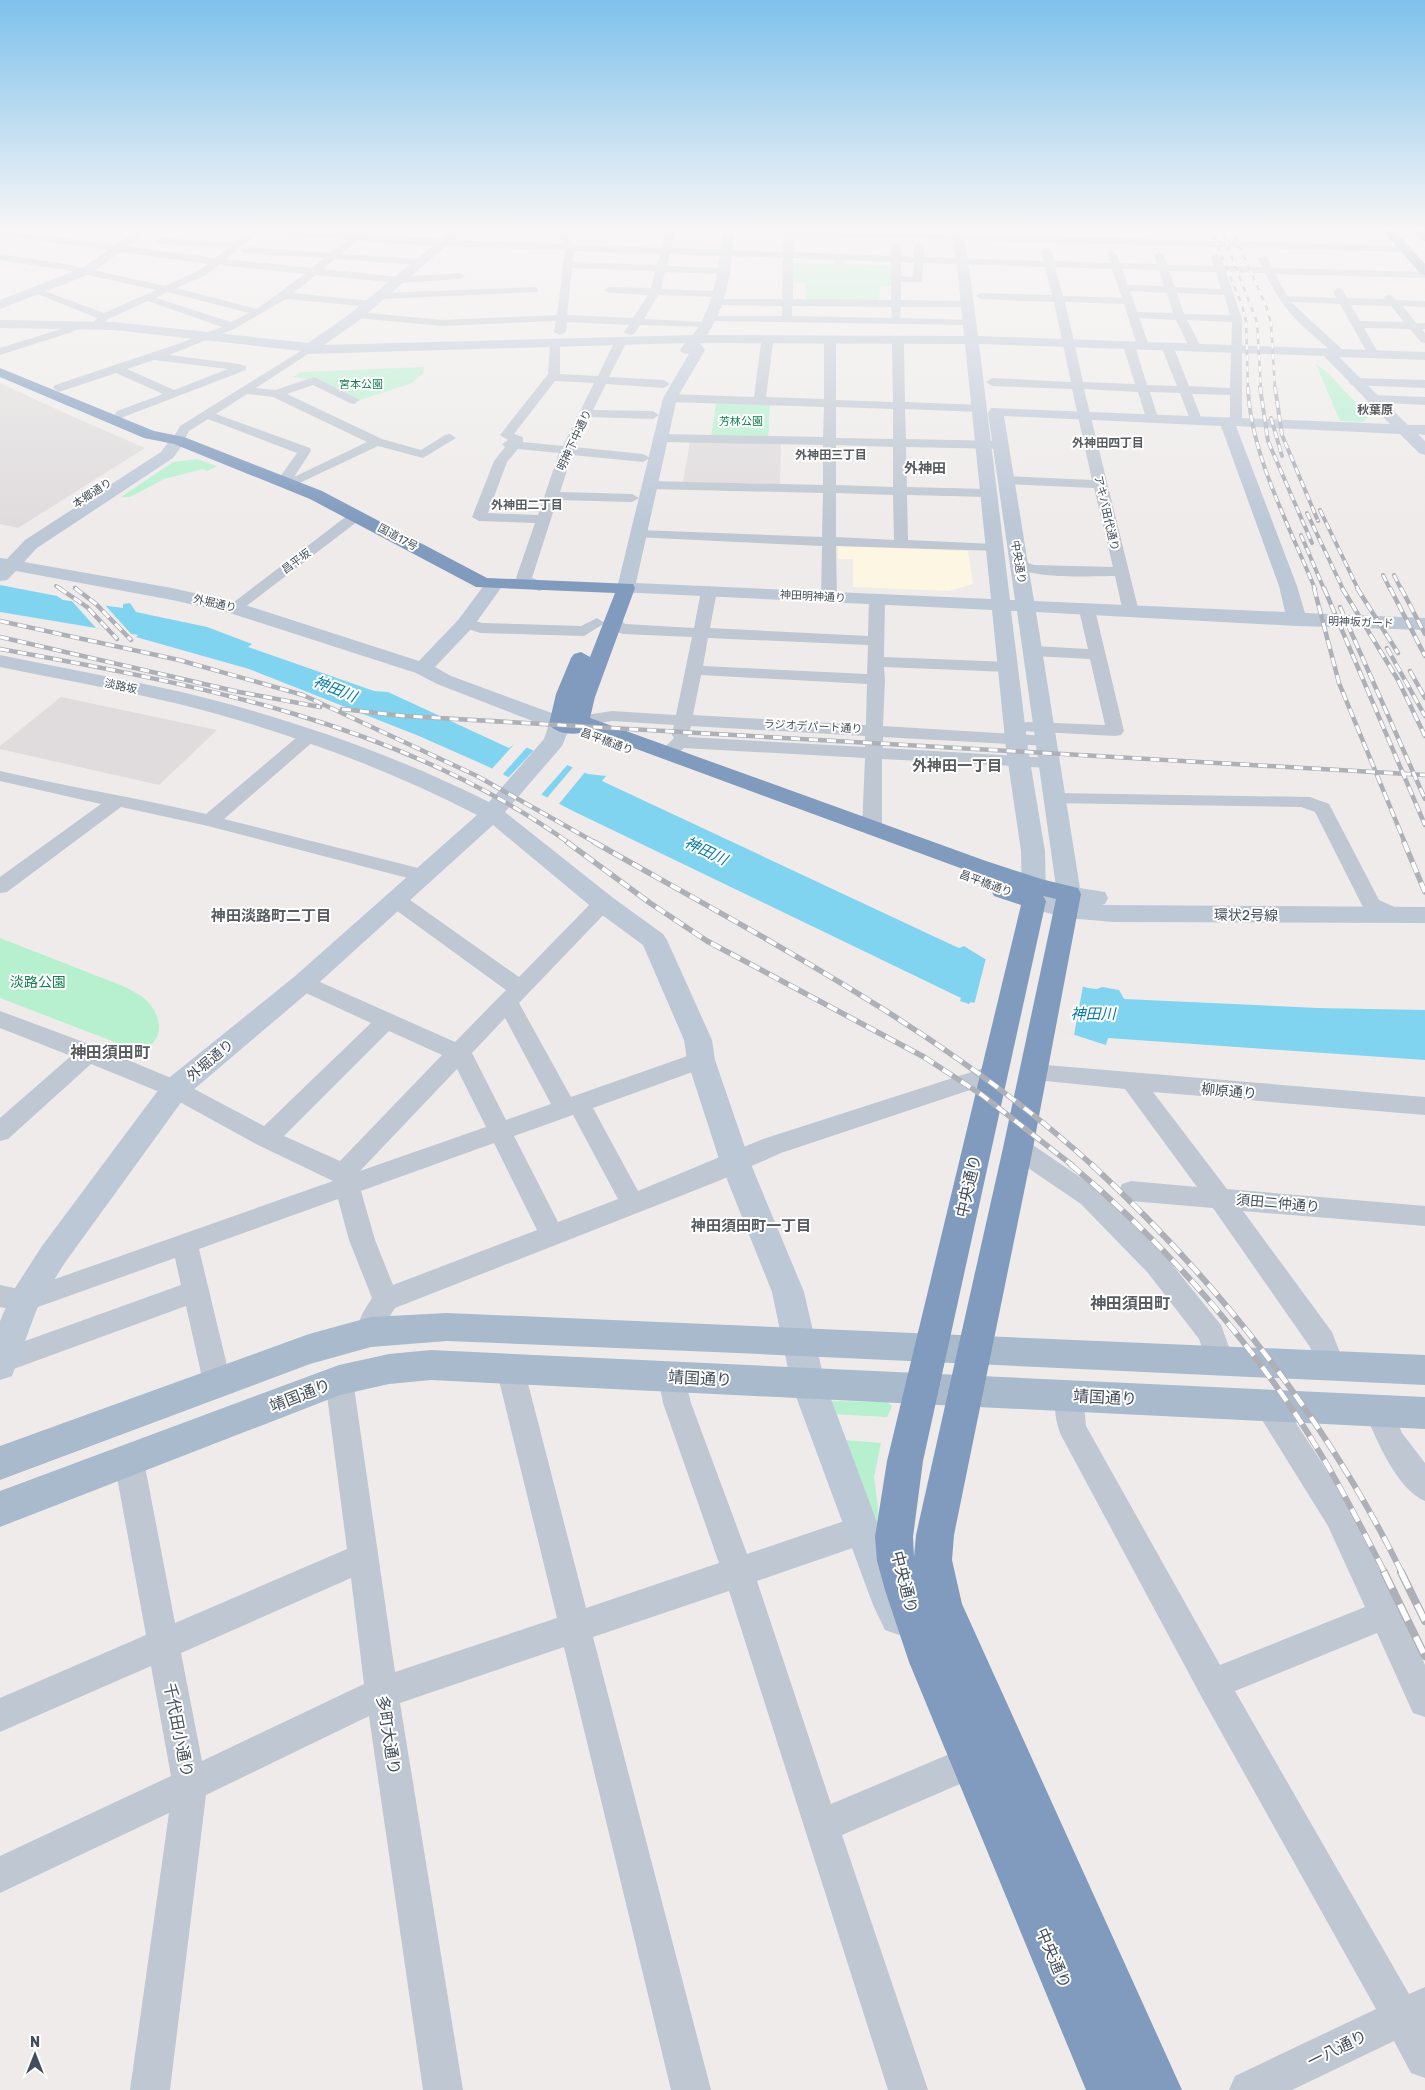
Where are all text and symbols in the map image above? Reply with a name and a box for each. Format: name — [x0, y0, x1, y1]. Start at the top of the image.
park label: 宮本公園 — [339, 378, 383, 391]
district label: 秋葉原 — [1357, 403, 1393, 417]
street label: 明神下中通り — [555, 408, 594, 473]
park label: 芳林公園 — [719, 415, 763, 428]
district label: 外神田四丁目 — [1072, 436, 1144, 450]
district label: 外神田三丁目 — [795, 448, 867, 462]
district label: 外神田 — [904, 460, 946, 477]
street label: アキバ田代通り — [1092, 474, 1122, 552]
street label: 本郷通り — [70, 476, 114, 511]
district label: 外神田二丁目 — [491, 498, 563, 512]
street label: 国道17号 — [376, 522, 420, 553]
street label: 中央通り — [1009, 539, 1028, 585]
street label: 昌平坂 — [279, 546, 313, 577]
street label: 神田明神通り — [780, 588, 846, 605]
street label: 外堀通り — [192, 592, 238, 615]
street label: 明神坂ガード — [1328, 615, 1394, 630]
water label: 神田川 — [311, 672, 361, 707]
street label: 淡路坂 — [103, 677, 138, 696]
street label: ラジオデパート通り — [763, 717, 863, 736]
street label: 昌平橋通り — [579, 726, 635, 757]
district label: 外神田一丁目 — [912, 757, 1002, 775]
water label: 神田川 — [682, 833, 732, 870]
street label: 昌平橋通り — [958, 868, 1014, 899]
street label: 環状2号線 — [1214, 906, 1278, 925]
district label: 神田淡路町二丁目 — [210, 907, 331, 925]
park label: 淡路公園 — [10, 974, 66, 991]
water label: 神田川 — [1070, 1005, 1117, 1023]
street label: 外堀通り — [183, 1036, 237, 1085]
district label: 神田須田町 — [70, 1043, 150, 1062]
street label: 柳原通り — [1200, 1081, 1258, 1102]
street label: 中央通り — [952, 1153, 985, 1219]
street label: 須田二仲通り — [1235, 1191, 1321, 1216]
district label: 神田須田町一丁目 — [690, 1217, 811, 1235]
district label: 神田須田町 — [1090, 1294, 1170, 1313]
street label: 靖国通り — [668, 1367, 732, 1390]
street label: 靖国通り — [267, 1375, 333, 1416]
street label: 靖国通り — [1073, 1386, 1137, 1409]
street label: 中央通り — [888, 1549, 921, 1615]
street label: 千代田小通り — [160, 1681, 197, 1779]
street label: 多町大通り — [373, 1694, 404, 1776]
street label: 中央通り — [1032, 1925, 1075, 1991]
street label: 一八通り — [1304, 2026, 1370, 2071]
north arrow — [10, 2030, 60, 2080]
text: N — [30, 2034, 40, 2051]

